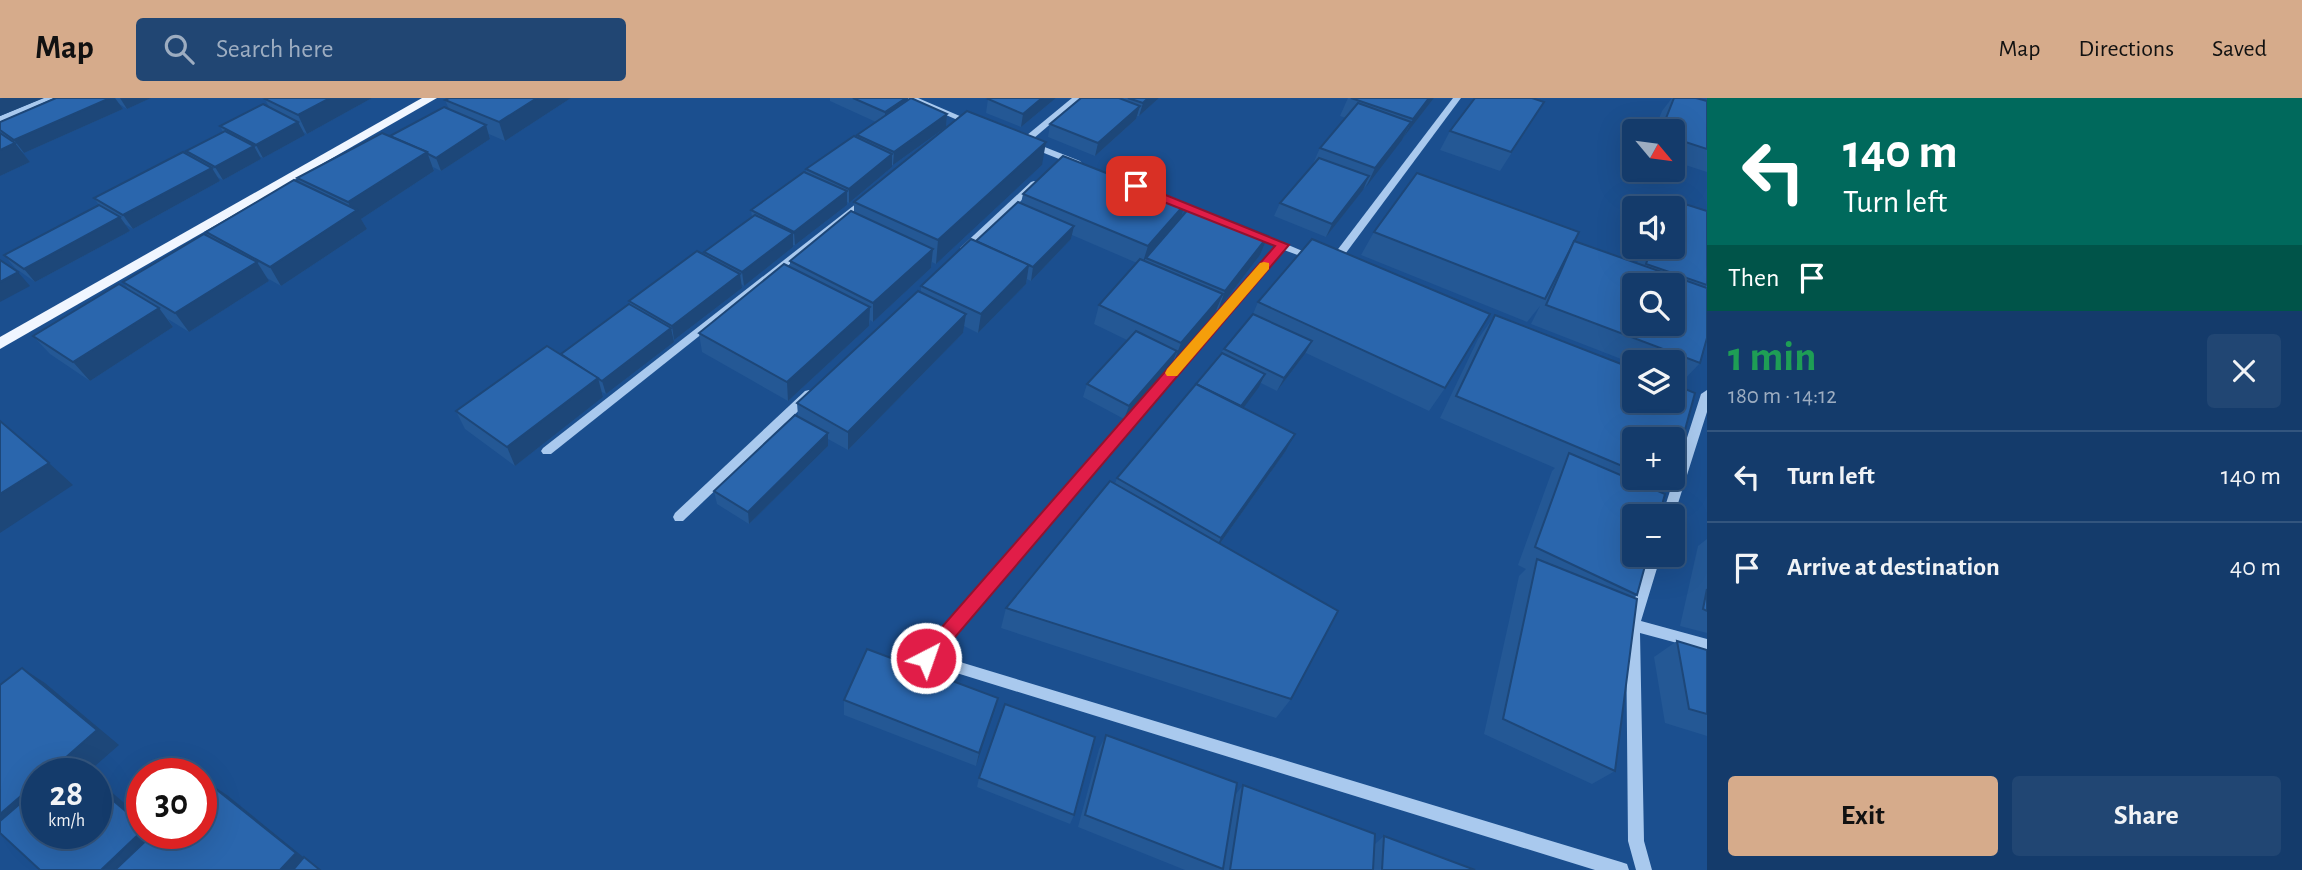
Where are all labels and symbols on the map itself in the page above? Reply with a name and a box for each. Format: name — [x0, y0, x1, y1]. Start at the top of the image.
north arrow — [1622, 119, 1685, 182]
pin — [1106, 156, 1166, 216]
position arrow — [889, 621, 963, 695]
speed limit sign: 30 — [126, 758, 217, 849]

